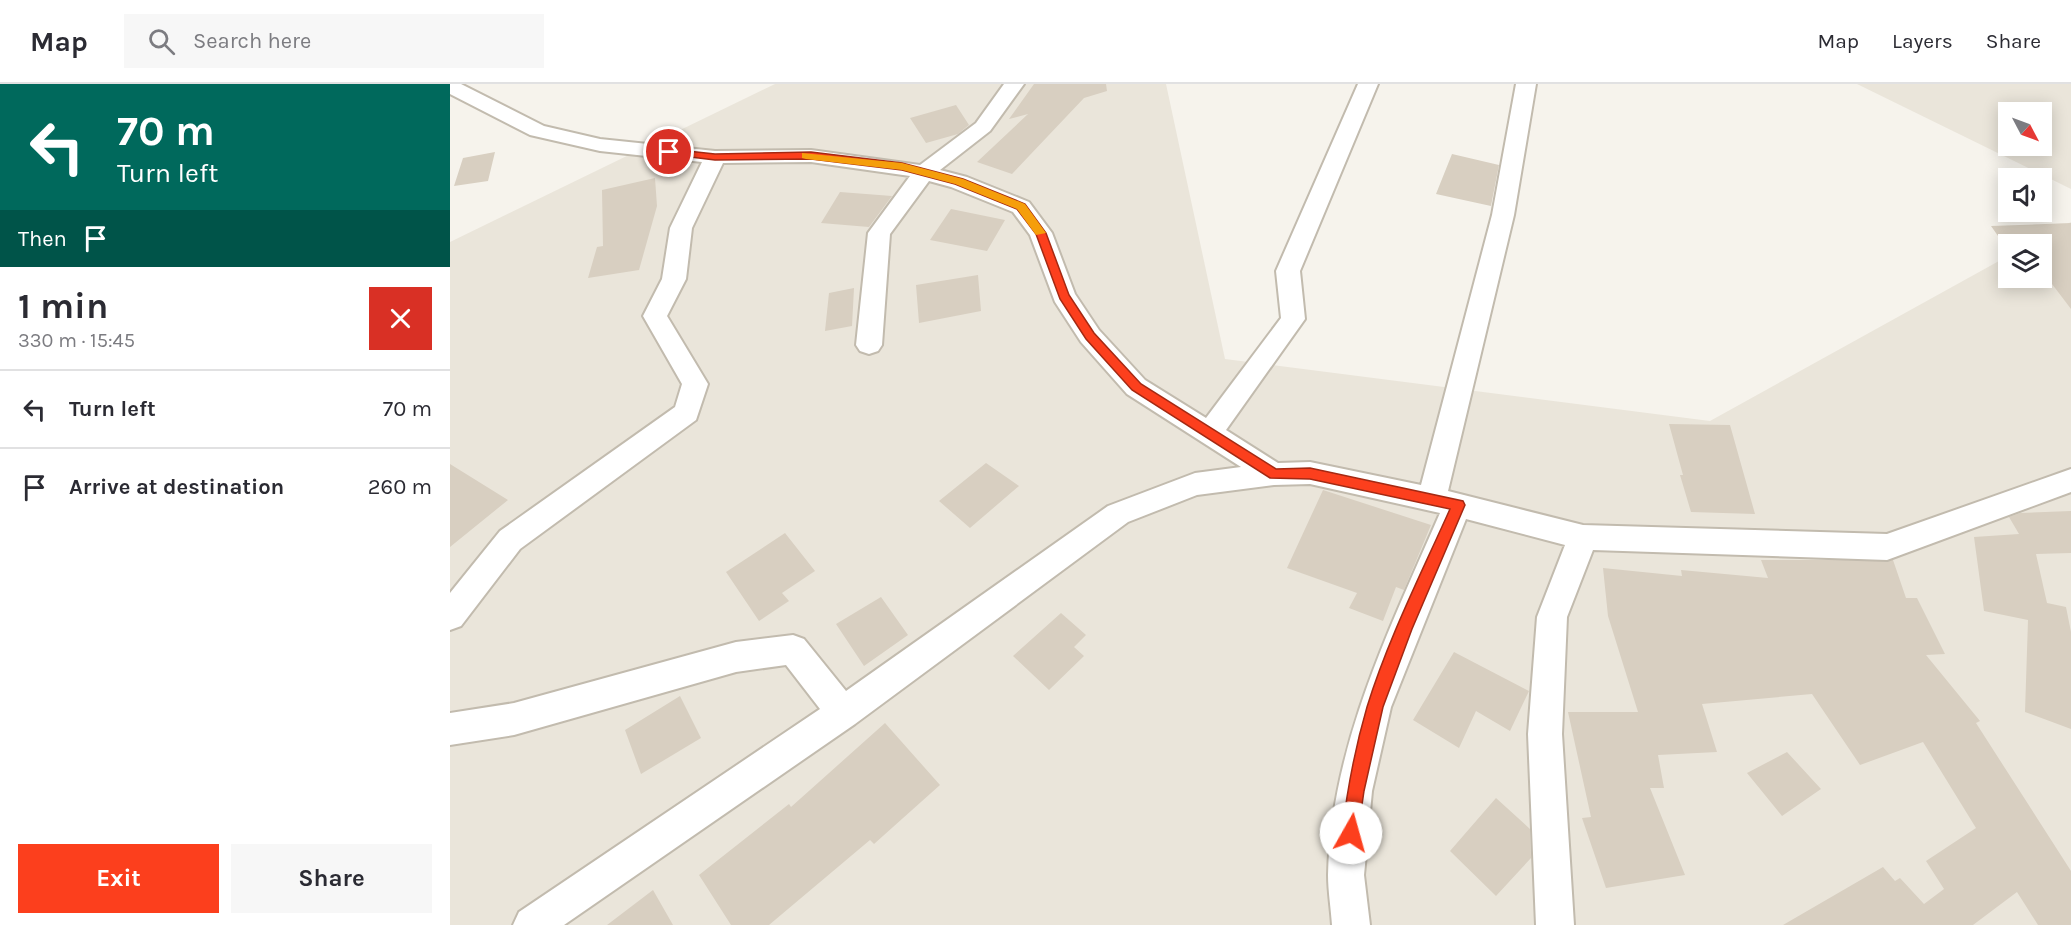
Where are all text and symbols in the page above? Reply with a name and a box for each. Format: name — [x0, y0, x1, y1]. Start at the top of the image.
search box — [124, 14, 544, 68]
text: Map — [30, 25, 88, 58]
icon: search — [145, 25, 178, 58]
text: Search here — [193, 28, 311, 54]
text: Map — [1817, 29, 1859, 53]
text: Layers — [1892, 29, 1953, 53]
text: Share — [1986, 29, 2041, 53]
north arrow — [1998, 102, 2052, 156]
map controls — [1998, 102, 2052, 288]
text: 70 m — [117, 106, 215, 156]
icon: left — [18, 108, 96, 186]
pin — [643, 126, 694, 177]
icon: arrive — [652, 135, 685, 168]
text: Turn left — [117, 157, 218, 189]
button: sound — [1998, 168, 2052, 222]
icon: arrive — [79, 222, 112, 255]
text: Then — [18, 226, 67, 252]
button: layers — [1998, 234, 2052, 288]
text: 1 min — [18, 285, 108, 327]
button: close — [369, 287, 432, 350]
text: 330 m · 15:45 — [18, 329, 135, 352]
icon: left — [18, 393, 51, 426]
text: Turn left — [69, 396, 156, 422]
text: 70 m — [383, 396, 432, 422]
icon: arrive — [18, 471, 51, 504]
text: Arrive at destination — [69, 474, 284, 500]
text: 260 m — [368, 474, 432, 500]
position arrow — [1319, 801, 1383, 865]
button: Exit — [18, 844, 219, 913]
button: Share — [231, 844, 432, 913]

